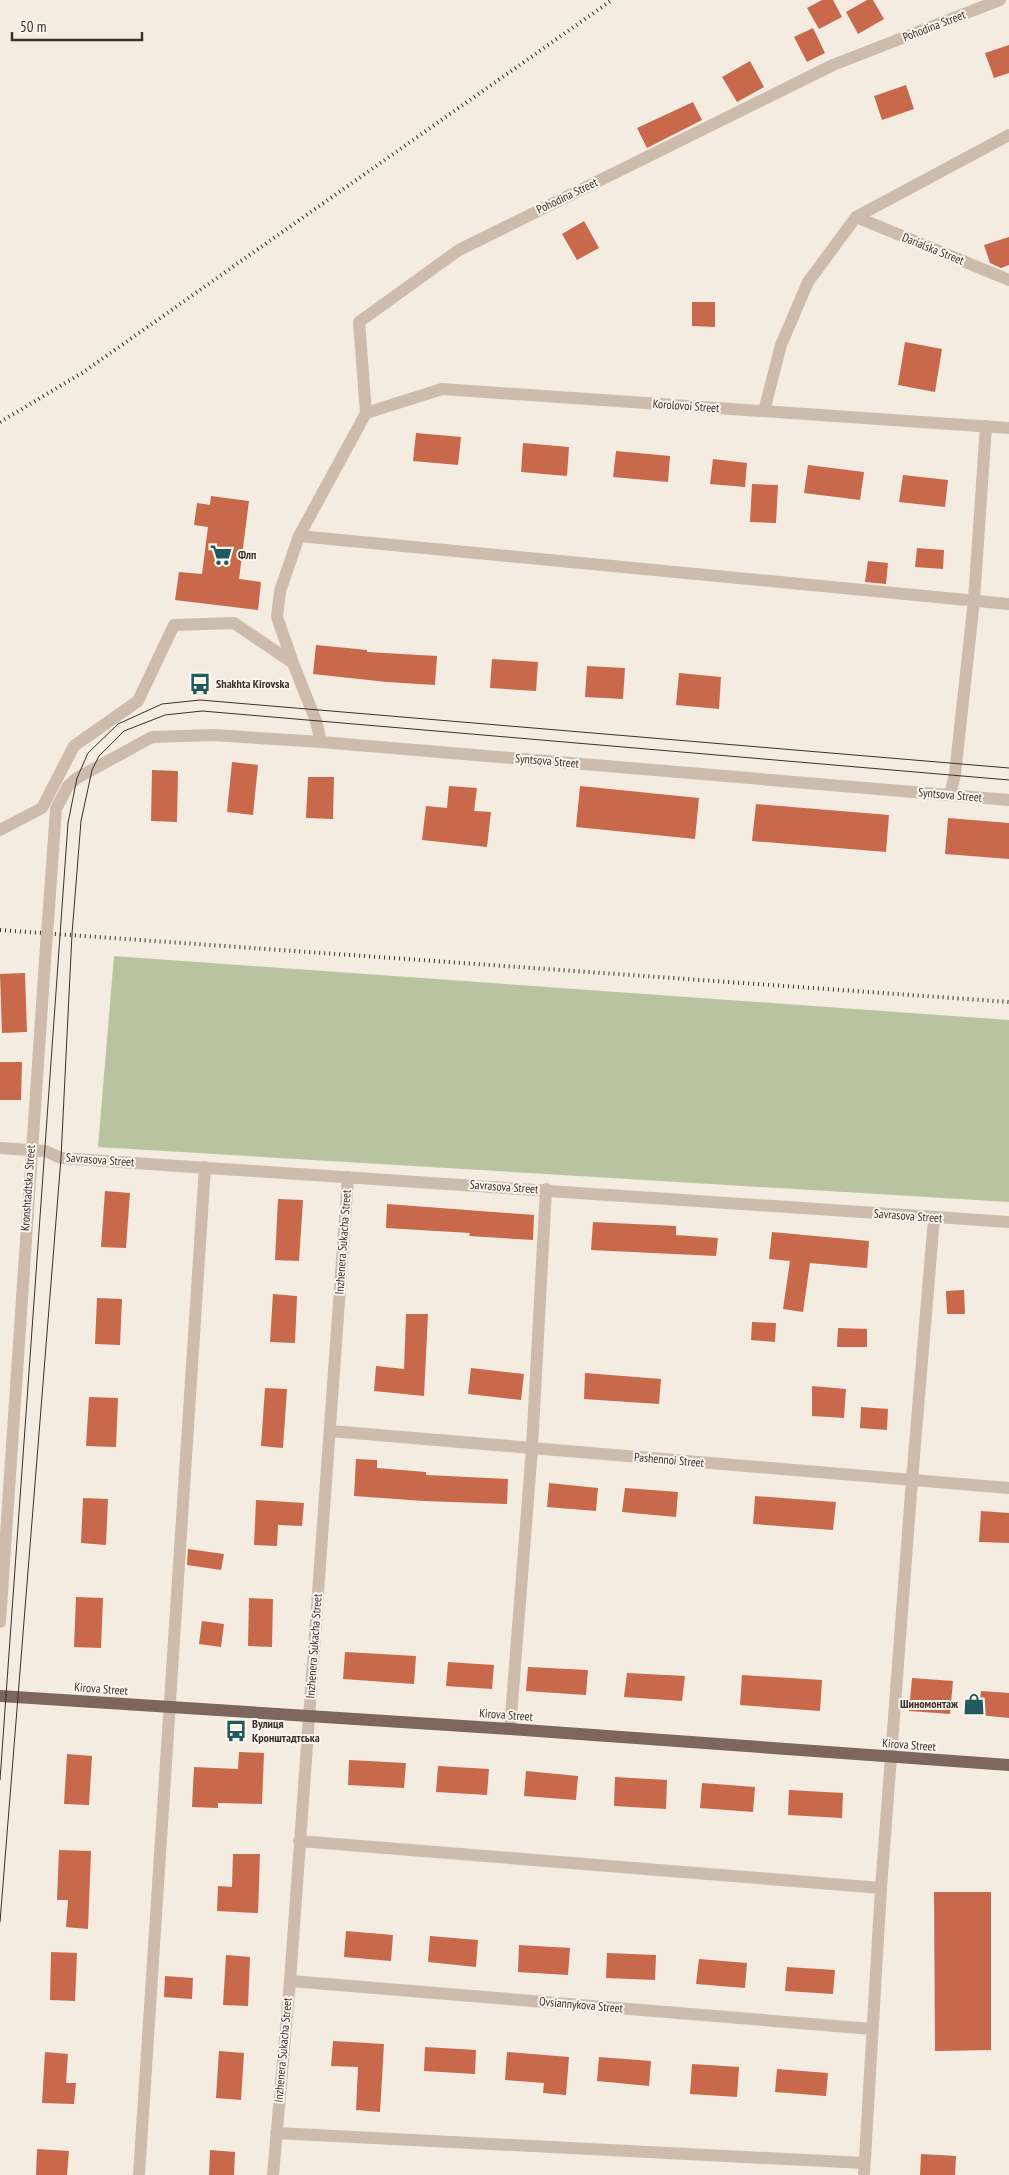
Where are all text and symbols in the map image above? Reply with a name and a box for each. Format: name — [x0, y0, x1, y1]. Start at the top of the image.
street label: Pohodina Street — [900, 6, 968, 44]
scale bar — [12, 10, 142, 42]
text: 50 m — [20, 17, 46, 36]
street label: Pohodina Street — [534, 174, 600, 217]
street label: Darialska Street — [900, 229, 967, 268]
street label: Korolovoi Street — [652, 396, 721, 415]
supermarket icon: Флп — [208, 542, 234, 568]
place label: Флп — [238, 547, 256, 562]
bus stop icon: Shakhta Kirovska — [187, 671, 213, 697]
place label: Shakhta Kirovska — [216, 676, 289, 691]
street label: Syntsova Street — [514, 750, 580, 771]
street label: Syntsova Street — [917, 784, 983, 805]
street label: Kronshtadtska Street — [17, 1144, 38, 1232]
street label: Savrasova Street — [65, 1150, 135, 1169]
street label: Savrasova Street — [469, 1177, 539, 1196]
street label: Inzhenera Sukacha Street — [331, 1188, 354, 1295]
street label: Savrasova Street — [873, 1206, 943, 1225]
street label: Pashennoi Street — [634, 1449, 705, 1470]
street label: Inzhenera Sukacha Street — [302, 1592, 325, 1699]
street label: Kirova Street — [74, 1679, 129, 1698]
shop icon: Шиномонтаж — [961, 1691, 987, 1717]
place label: Шиномонтаж — [900, 1696, 959, 1711]
street label: Kirova Street — [479, 1705, 534, 1724]
place label: Вулиця Кронштадтська — [252, 1716, 320, 1745]
bus stop icon: Вулиця Кронштадтська — [223, 1718, 249, 1744]
street label: Kirova Street — [882, 1735, 937, 1754]
street label: Ovsiannykova Street — [539, 1993, 624, 2016]
street label: Inzhenera Sukacha Street — [270, 1996, 295, 2103]

